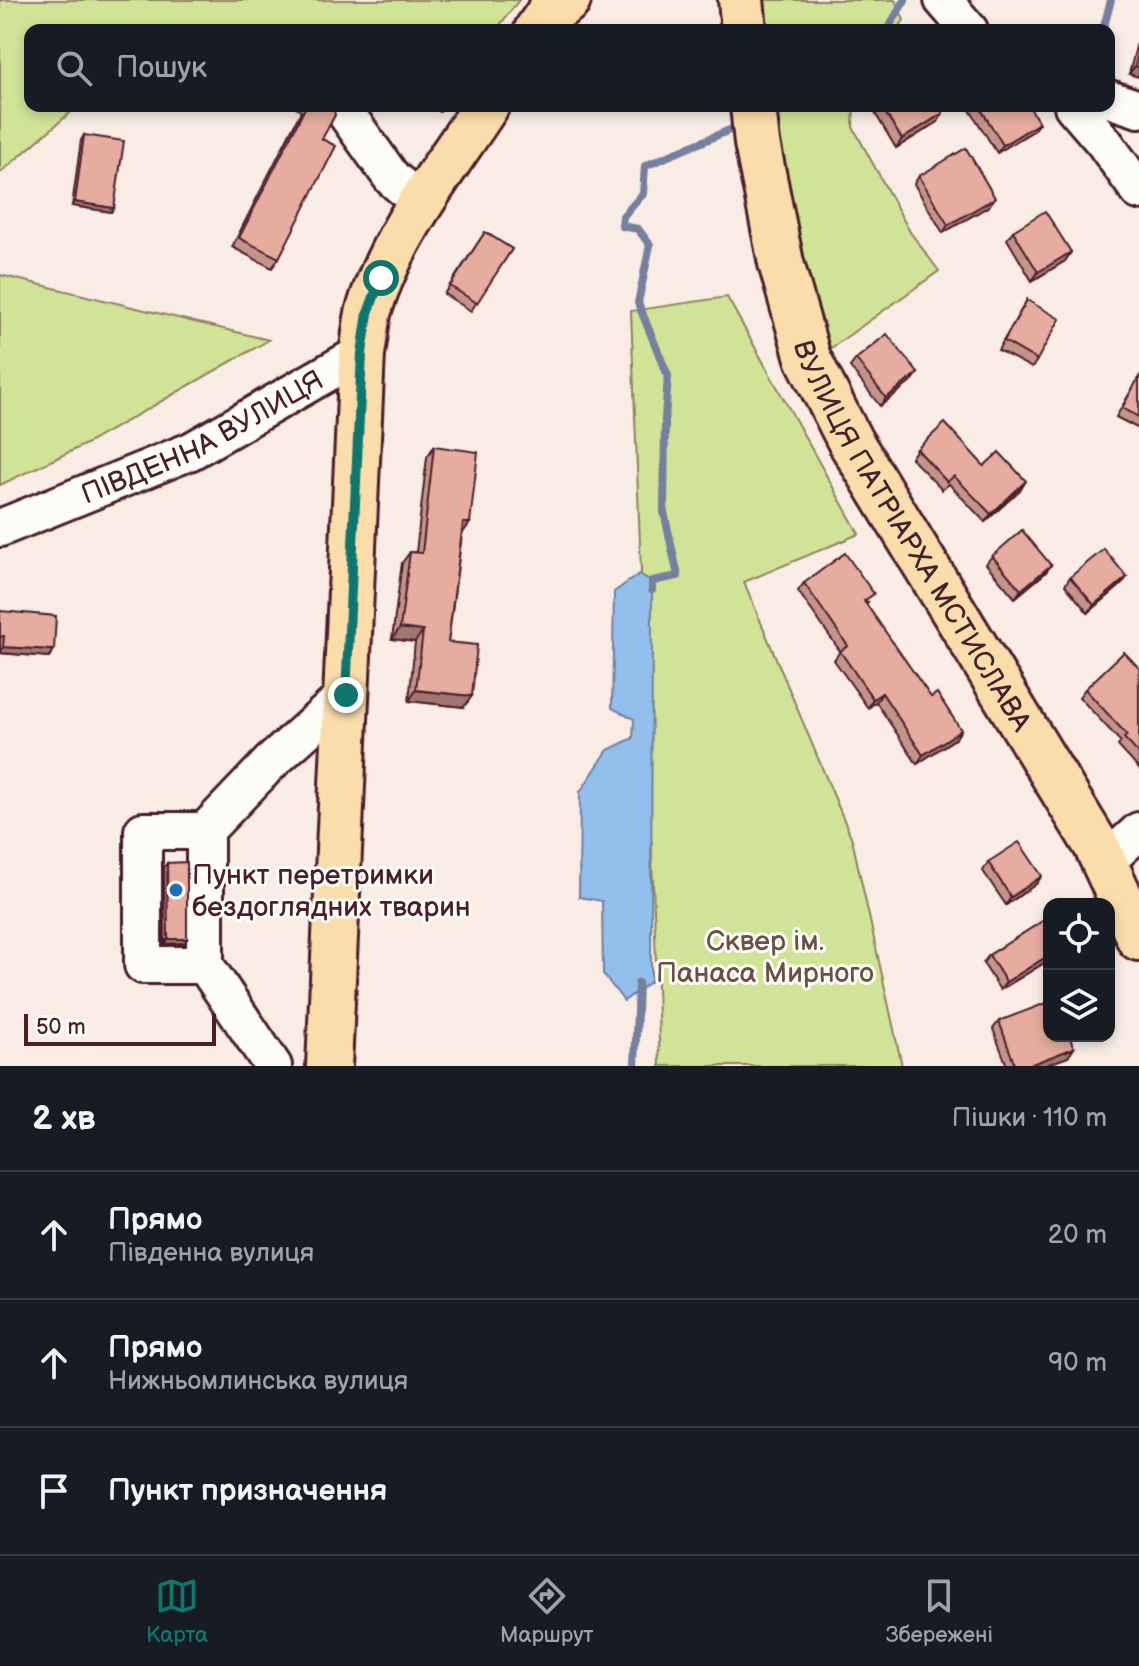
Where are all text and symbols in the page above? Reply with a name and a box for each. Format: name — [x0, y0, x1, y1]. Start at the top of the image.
search box — [24, 24, 1115, 112]
icon: search — [52, 46, 96, 90]
text: Пошук — [116, 50, 207, 86]
route start — [363, 260, 399, 296]
street label: ВУЛИЦЯ ПАТРІАРХА МСТИСЛАВА — [786, 337, 1038, 738]
street label: ПІВДЕННА ВУЛИЦЯ — [77, 364, 330, 512]
route end — [328, 677, 364, 713]
place label: Пункт перетримки бездоглядних тварин — [192, 859, 471, 924]
marker: Пункт перетримки бездоглядних тварин — [167, 881, 185, 899]
map controls — [1043, 898, 1115, 1042]
button: locate — [1043, 898, 1115, 970]
park label: Сквер ім. Панаса Мирного — [656, 925, 874, 990]
button: layers — [1043, 970, 1115, 1042]
scale bar — [24, 1010, 216, 1046]
text: 50 m — [36, 1014, 86, 1041]
text: 2 хв — [32, 1098, 96, 1139]
text: Пішки · 110 m — [952, 1103, 1107, 1134]
text: Прямо — [108, 1202, 202, 1238]
icon: ahead — [32, 1213, 76, 1257]
text: 20 m — [1048, 1220, 1107, 1251]
text: Південна вулиця — [108, 1238, 314, 1269]
text: Прямо — [108, 1330, 202, 1366]
icon: ahead — [32, 1341, 76, 1385]
text: 90 m — [1048, 1348, 1107, 1379]
text: Нижньомлинська вулиця — [108, 1366, 408, 1397]
icon: arrive — [32, 1469, 76, 1513]
text: Пункт призначення — [108, 1473, 387, 1509]
tab: Карта — [146, 1574, 208, 1649]
tab: Маршрут — [500, 1574, 594, 1649]
tab: Збережені — [886, 1574, 993, 1649]

